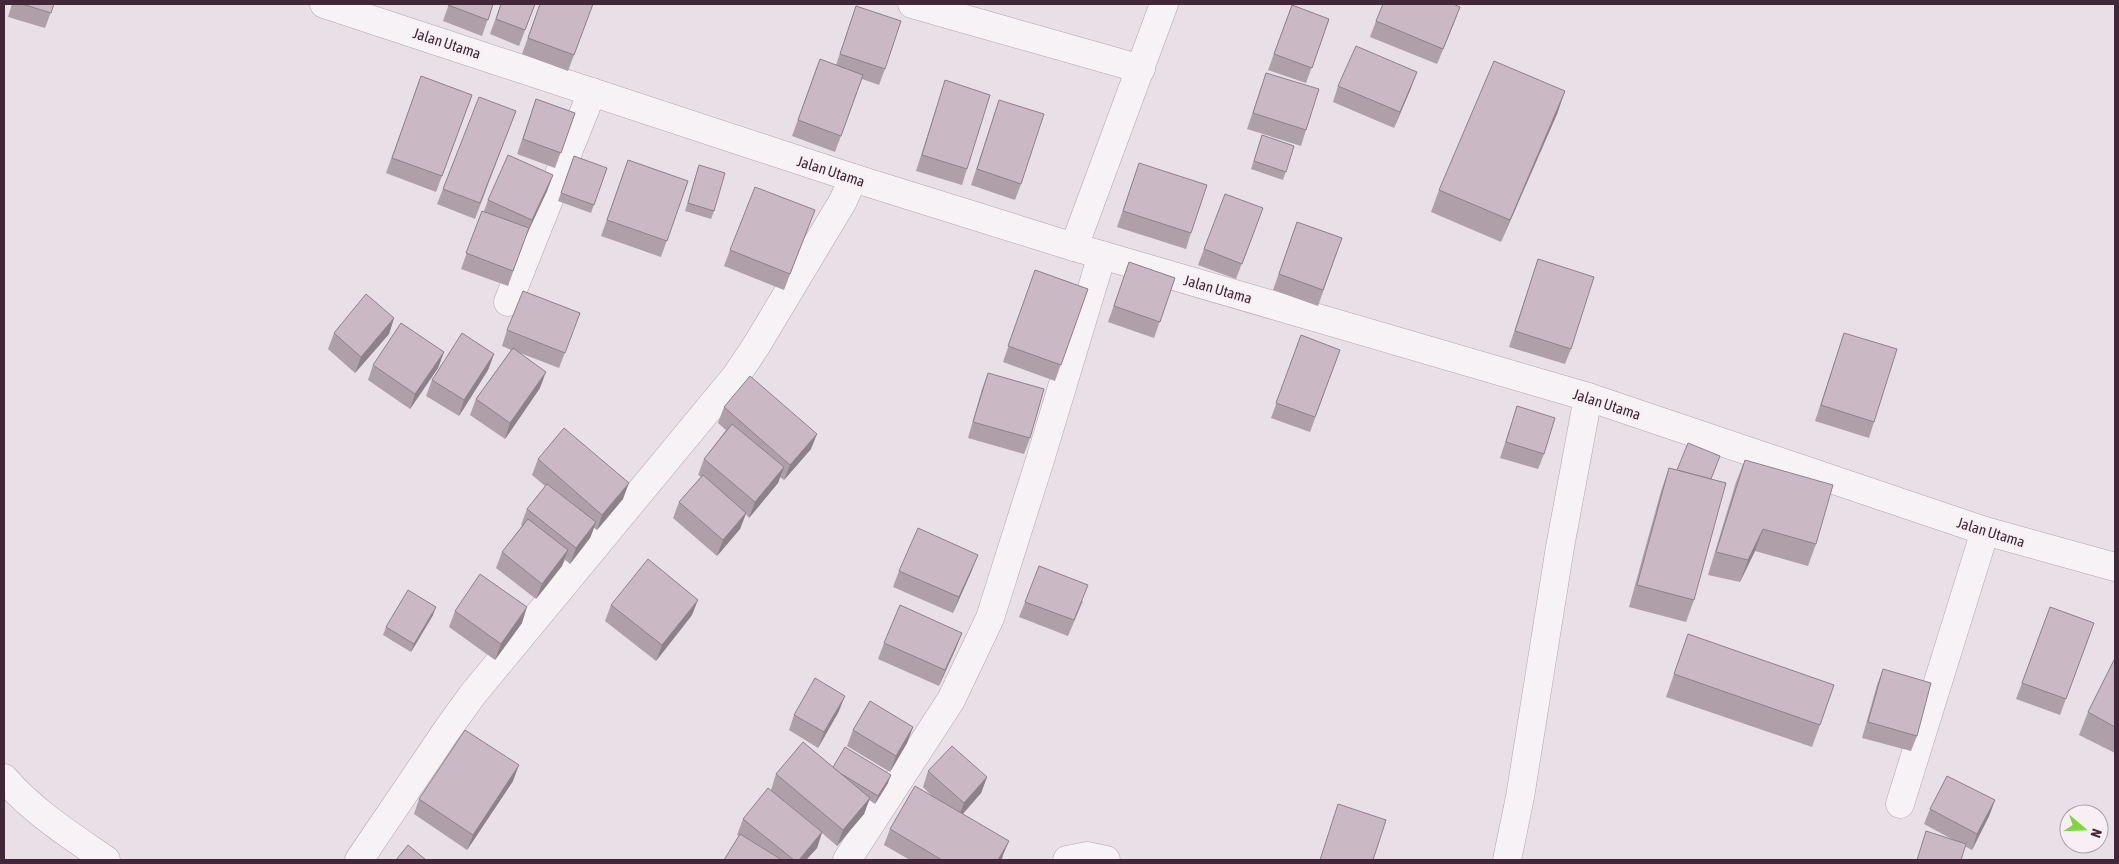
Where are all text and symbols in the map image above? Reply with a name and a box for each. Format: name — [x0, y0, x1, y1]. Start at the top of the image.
street label: Jalan Utama — [411, 24, 483, 62]
street label: Jalan Utama — [795, 152, 867, 190]
street label: Jalan Utama — [1182, 271, 1254, 307]
street label: Jalan Utama — [1571, 385, 1643, 423]
street label: Jalan Utama — [1955, 514, 2027, 550]
north arrow — [2059, 804, 2109, 854]
text: N — [2087, 827, 2105, 840]

